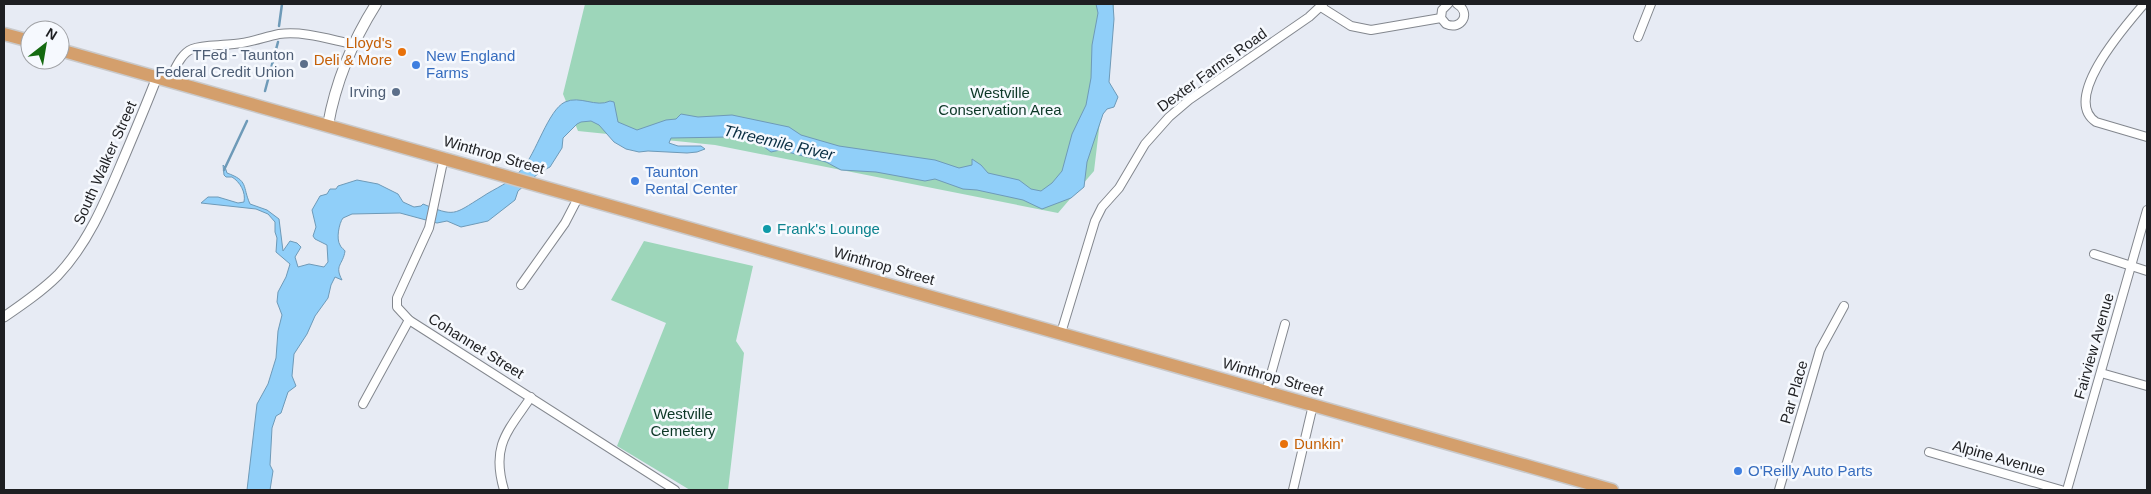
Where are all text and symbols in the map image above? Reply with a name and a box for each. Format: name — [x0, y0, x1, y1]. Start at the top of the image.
north arrow — [20, 20, 70, 70]
text: N — [43, 24, 60, 43]
street label: Dexter Farms Road — [1154, 24, 1270, 115]
place label: Lloyd's Deli & More — [314, 34, 392, 68]
place label: TFed - Taunton Federal Credit Union — [156, 46, 294, 80]
marker: Lloyd's Deli & More — [396, 46, 408, 58]
place label: New England Farms — [426, 47, 515, 81]
marker: TFed - Taunton Federal Credit Union — [298, 58, 310, 70]
marker: New England Farms — [410, 59, 422, 71]
place label: Irving — [349, 83, 386, 100]
park label: Westville Conservation Area — [938, 84, 1062, 118]
marker: Irving — [390, 86, 402, 98]
street label: South Walker Street — [70, 98, 140, 227]
water label: Threemile River — [722, 122, 836, 164]
street label: Winthrop Street — [442, 132, 547, 177]
place label: Taunton Rental Center — [645, 163, 738, 197]
marker: Taunton Rental Center — [629, 175, 641, 187]
place label: Frank's Lounge — [777, 220, 880, 237]
marker: Frank's Lounge — [761, 223, 773, 235]
street label: Winthrop Street — [832, 243, 937, 288]
street label: Fairview Avenue — [2070, 291, 2117, 401]
street label: Cohannet Street — [425, 309, 528, 382]
street label: Winthrop Street — [1221, 354, 1326, 399]
street label: Par Place — [1776, 358, 1811, 425]
park label: Westville Cemetery — [650, 405, 716, 439]
place label: Dunkin' — [1294, 435, 1344, 452]
street label: Alpine Avenue — [1951, 436, 2047, 479]
marker: Dunkin' — [1278, 438, 1290, 450]
place label: O'Reilly Auto Parts — [1748, 462, 1873, 479]
marker: O'Reilly Auto Parts — [1732, 465, 1744, 477]

